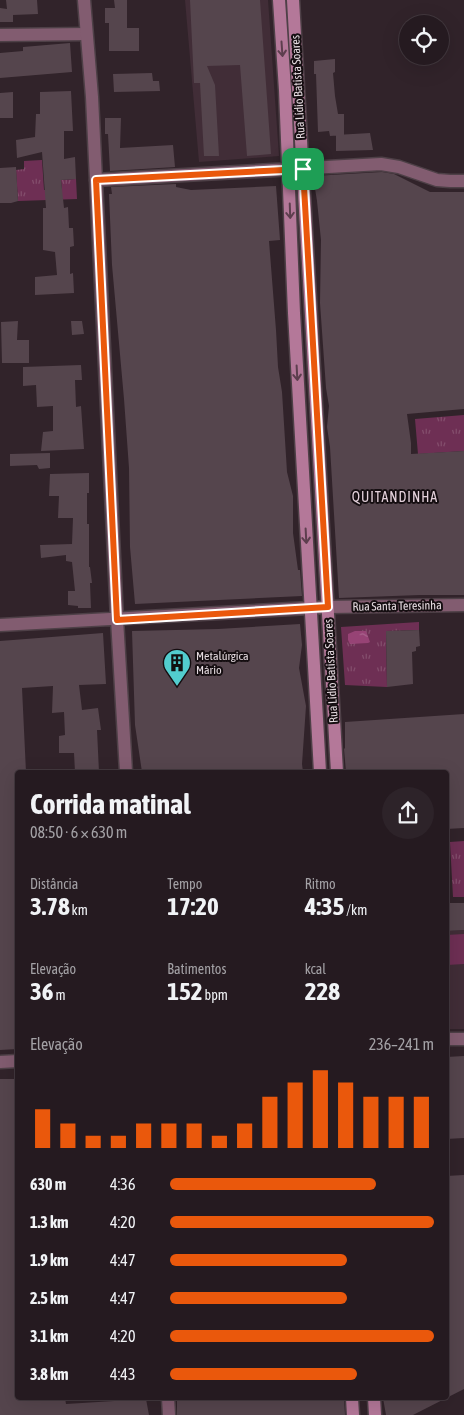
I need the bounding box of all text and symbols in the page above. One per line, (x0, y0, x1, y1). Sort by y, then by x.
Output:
map controls (399, 15, 449, 65)
button: locate (399, 15, 449, 65)
street label: Rua Lídio Batista Soares (288, 35, 308, 139)
one-way arrow (277, 40, 287, 56)
pin (282, 148, 324, 190)
icon: arrive (289, 155, 317, 183)
one-way arrow (285, 203, 294, 219)
one-way arrow (293, 365, 302, 381)
district label: QUITANDINHA (352, 489, 438, 505)
one-way arrow (301, 527, 310, 543)
street label: Rua Santa Teresinha (352, 598, 442, 614)
street label: Rua Lídio Batista Soares (321, 619, 341, 723)
building icon: Metalúrgica Mário (162, 648, 192, 687)
place label: Metalúrgica Mário (196, 649, 249, 677)
button: share (382, 787, 434, 839)
text: Corrida matinal (30, 788, 191, 820)
text: 08:50 · 6 × 630 m (30, 823, 127, 841)
text: Distância (30, 876, 78, 892)
text: Tempo (167, 876, 202, 892)
text: Ritmo (305, 876, 336, 892)
text: 3.78 (30, 892, 70, 920)
text: 17:20 (167, 892, 219, 920)
text: 4:35 (305, 892, 344, 920)
text: km (70, 902, 88, 918)
text: /km (344, 902, 367, 918)
text: Elevação (30, 961, 76, 977)
text: Batimentos (167, 961, 226, 977)
text: kcal (305, 961, 326, 977)
text: 36 (30, 977, 54, 1005)
text: 152 (167, 977, 203, 1005)
text: 228 (305, 977, 340, 1005)
text: m (54, 987, 66, 1003)
text: bpm (203, 987, 228, 1003)
text: Elevação (30, 1035, 83, 1053)
text: 236–241 m (369, 1035, 434, 1053)
text: 630 m (30, 1175, 66, 1193)
text: 4:36 (110, 1175, 135, 1193)
text: 1.3 km (30, 1213, 69, 1231)
text: 4:20 (110, 1213, 135, 1231)
text: 1.9 km (30, 1251, 69, 1269)
text: 4:47 (110, 1251, 135, 1269)
text: 2.5 km (30, 1289, 69, 1307)
text: 4:47 (110, 1289, 135, 1307)
text: 3.1 km (30, 1327, 69, 1345)
text: 4:20 (110, 1327, 135, 1345)
text: 3.8 km (30, 1365, 69, 1383)
text: 4:43 (110, 1365, 135, 1383)

